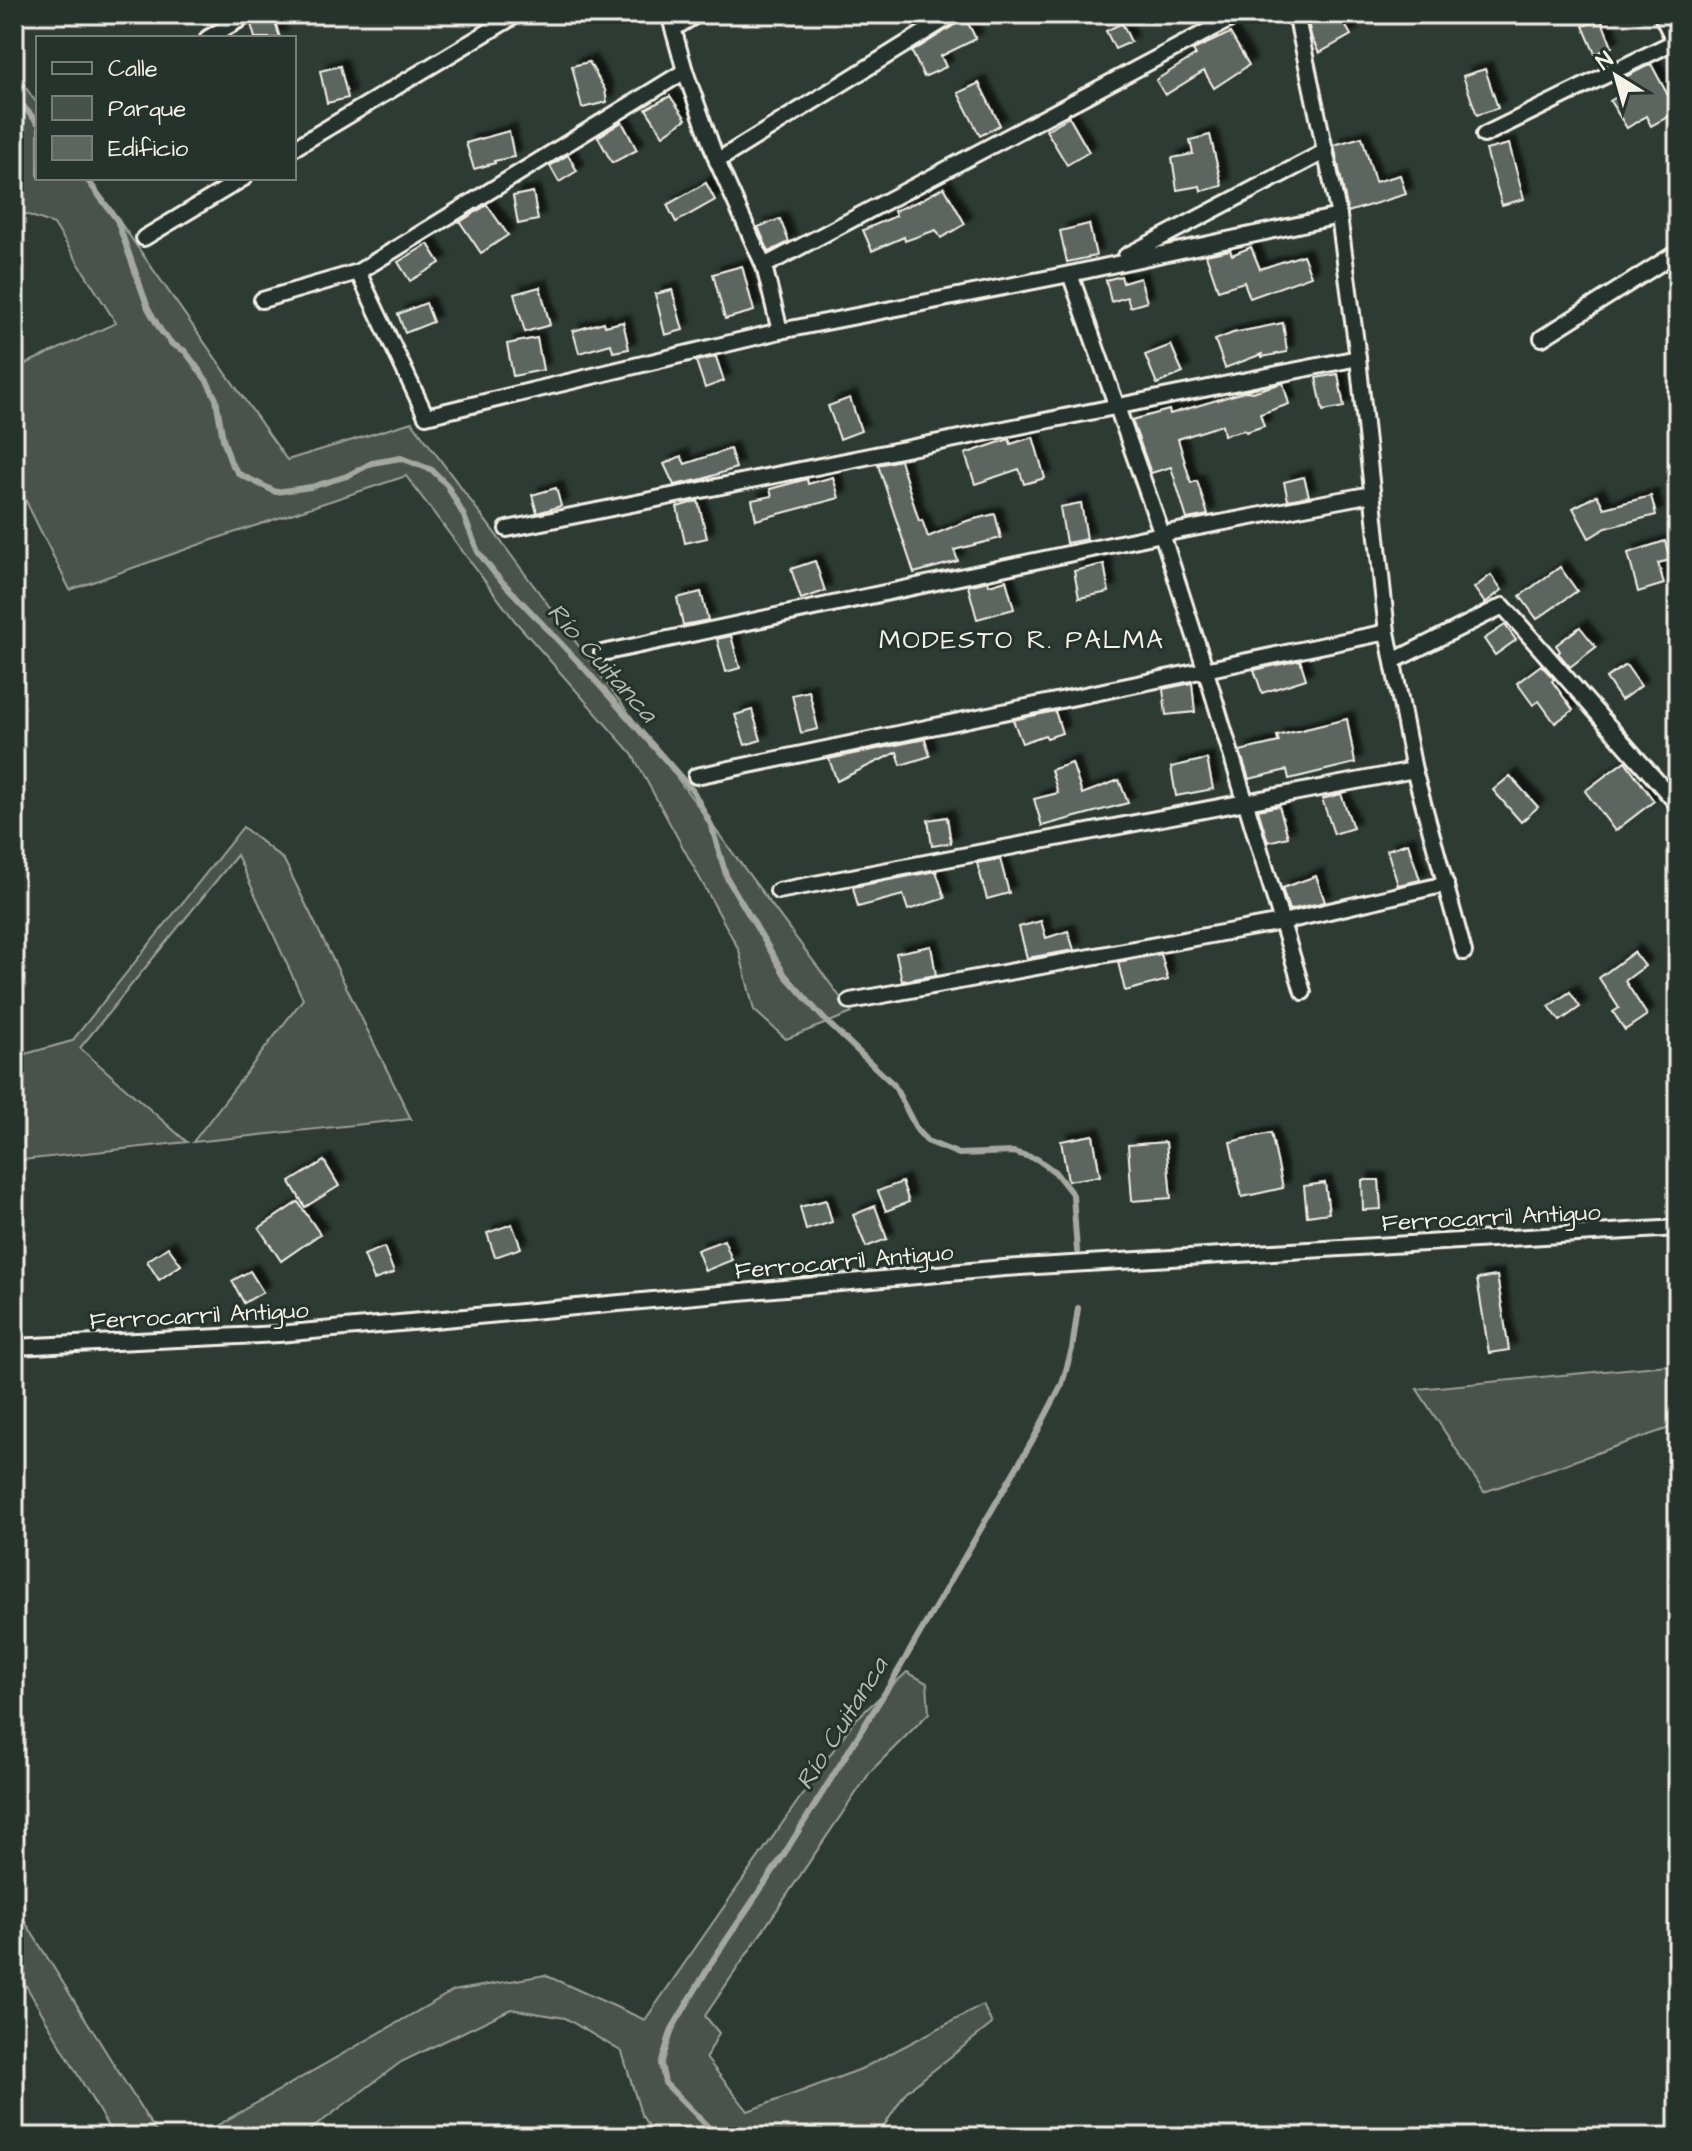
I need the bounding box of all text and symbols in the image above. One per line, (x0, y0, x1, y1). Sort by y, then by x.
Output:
legend (36, 36, 296, 180)
north arrow (1576, 36, 1656, 116)
text: N (1590, 45, 1620, 78)
text: Calle (108, 52, 158, 86)
text: Parque (108, 92, 186, 126)
text: Edificio (108, 132, 189, 166)
water label: Río Cuitanca (539, 595, 667, 732)
district label: MODESTO R. PALMA (879, 622, 1165, 658)
street label: Ferrocarril Antiguo (1381, 1195, 1602, 1242)
street label: Ferrocarril Antiguo (733, 1235, 955, 1289)
street label: Ferrocarril Antiguo (89, 1293, 310, 1340)
water label: Río Cuitanca (787, 1649, 898, 1796)

